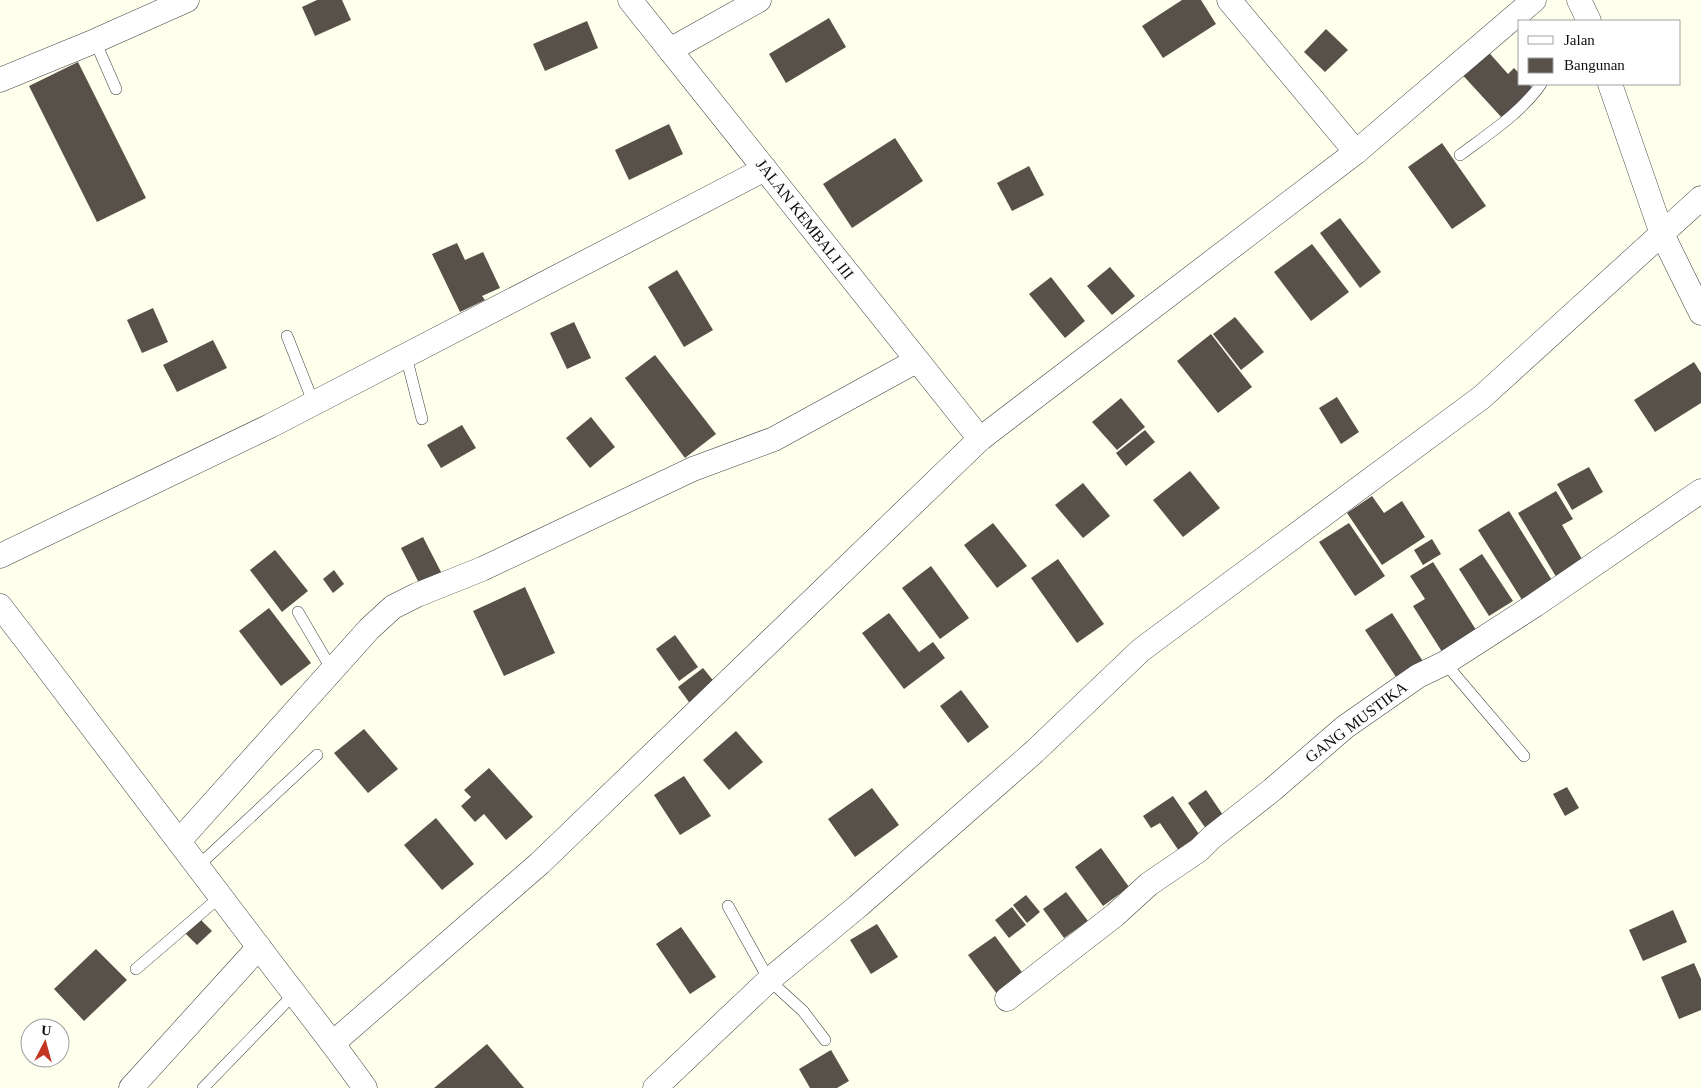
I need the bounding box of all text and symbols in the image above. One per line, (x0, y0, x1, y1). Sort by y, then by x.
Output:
legend (1518, 20, 1681, 85)
text: Jalan (1564, 32, 1595, 48)
text: Bangunan (1564, 57, 1625, 73)
street label: JALAN KEMBALI III (753, 156, 857, 282)
street label: GANG MUSTIKA (1302, 678, 1411, 766)
north arrow (20, 1018, 70, 1068)
text: U (40, 1023, 52, 1039)

